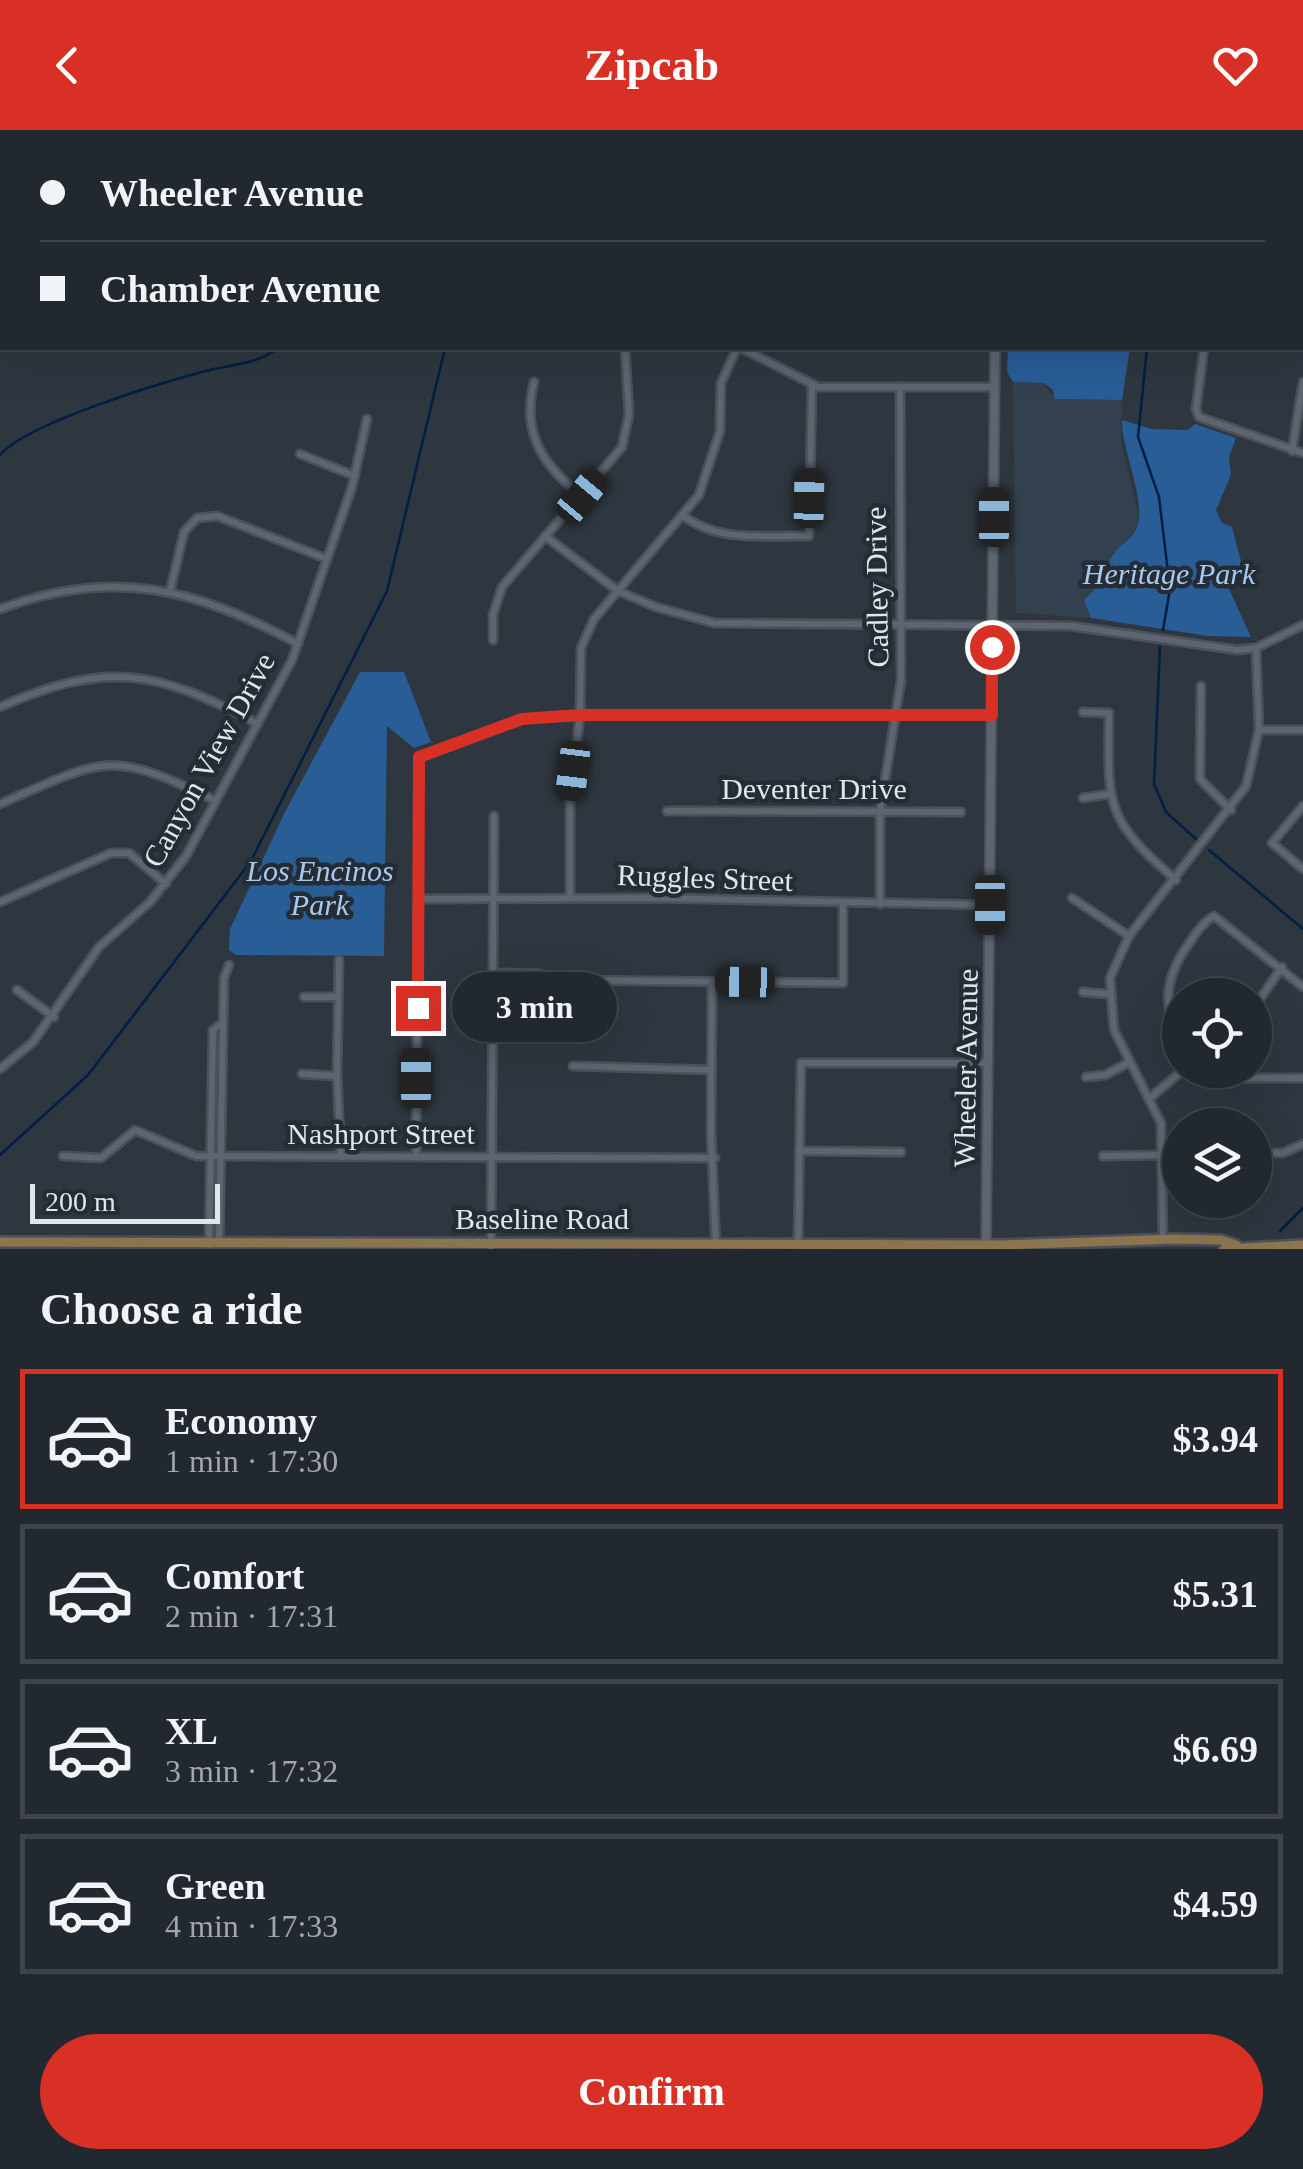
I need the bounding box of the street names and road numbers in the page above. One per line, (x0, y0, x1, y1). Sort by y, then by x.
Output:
street label: Cadley Drive (859, 506, 894, 668)
street label: Canyon View Drive (136, 647, 281, 872)
street label: Deventer Drive (721, 772, 907, 805)
street label: Ruggles Street (617, 858, 794, 897)
street label: Wheeler Avenue (947, 968, 984, 1168)
street label: Nashport Street (287, 1117, 475, 1150)
street label: Baseline Road (455, 1202, 629, 1235)

